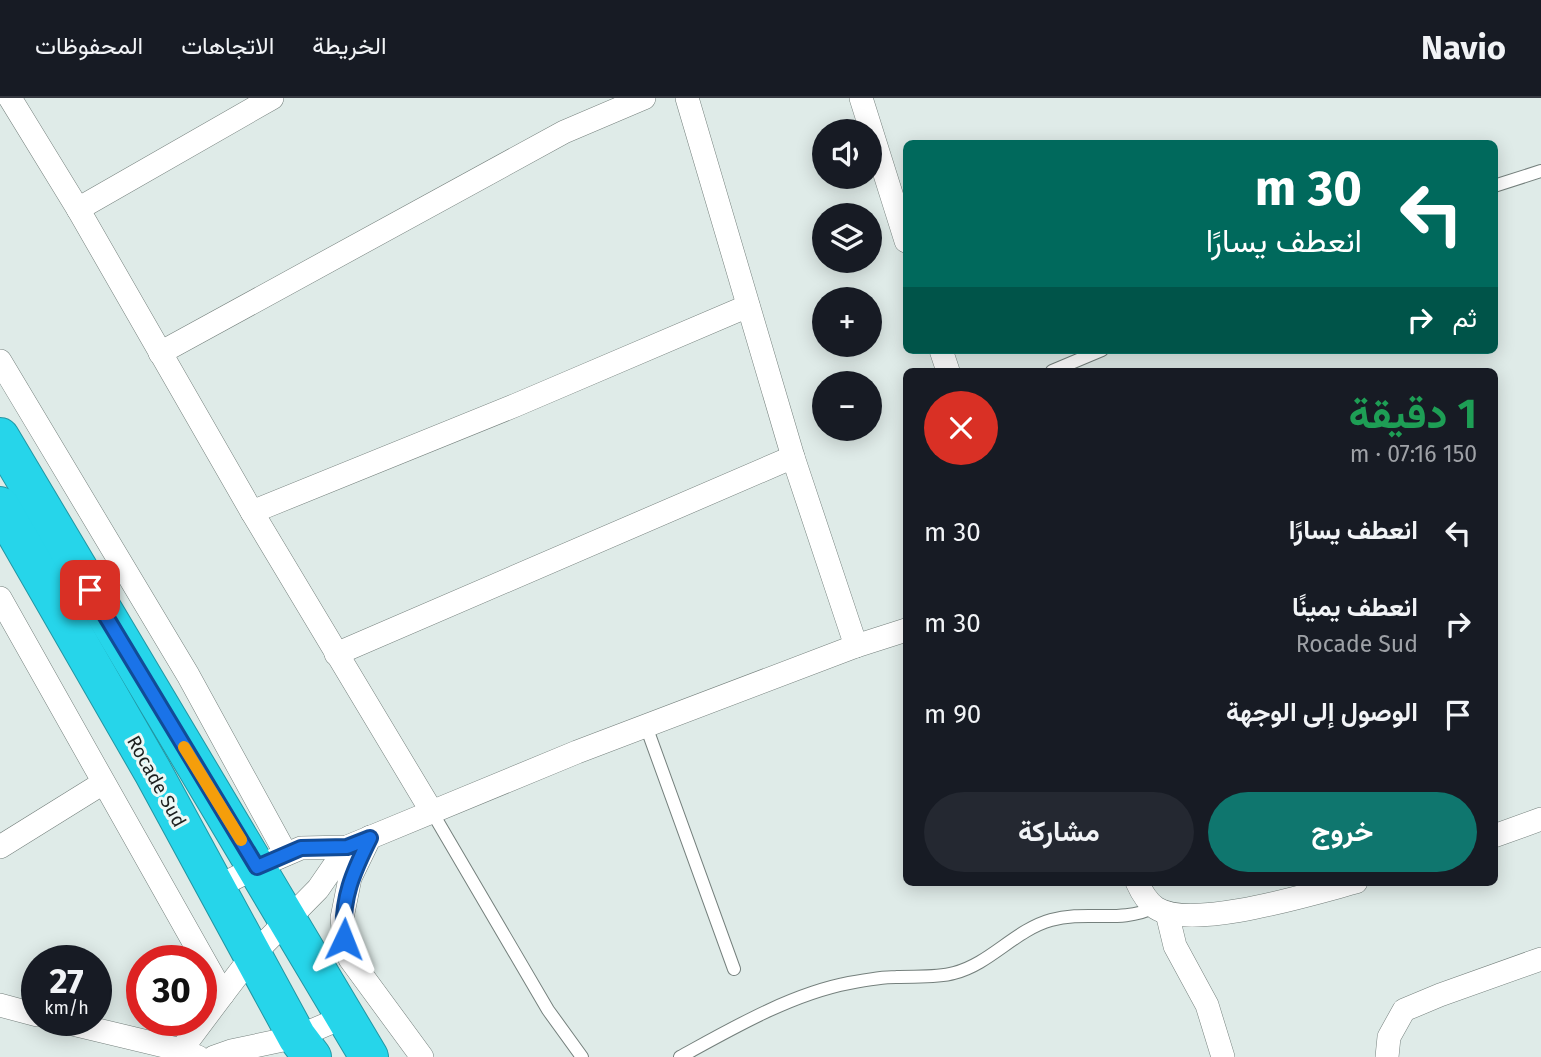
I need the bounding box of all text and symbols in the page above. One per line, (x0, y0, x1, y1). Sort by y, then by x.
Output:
text: Navio (1421, 28, 1506, 68)
text: المحفوظات (35, 32, 143, 60)
text: الاتجاهات (181, 32, 274, 60)
text: الخريطة (312, 32, 387, 60)
map controls (812, 119, 882, 441)
button: sound (812, 119, 882, 189)
text: 30 m (1255, 159, 1362, 218)
icon: left (1386, 168, 1477, 259)
button: layers (812, 203, 882, 273)
text: انعطف يسارًا (1206, 222, 1362, 260)
button: + (812, 287, 882, 357)
icon: right (1401, 301, 1439, 339)
text: ثم (1453, 303, 1477, 334)
button: − (812, 371, 882, 441)
text: 1 دقيقة (1349, 389, 1477, 439)
button: close (924, 391, 998, 465)
text: 150 m · 07:16 (1350, 440, 1477, 468)
icon: left (1439, 514, 1477, 552)
text: انعطف يسارًا (1289, 515, 1418, 546)
text: 30 m (924, 517, 981, 548)
pin (60, 560, 120, 620)
icon: arrive (71, 571, 109, 609)
text: انعطف يمينًا (1292, 592, 1418, 623)
icon: right (1439, 605, 1477, 643)
text: 30 m (924, 608, 981, 639)
text: Rocade Sud (1296, 630, 1418, 658)
icon: arrive (1439, 696, 1477, 734)
text: الوصول إلى الوجهة (1226, 697, 1418, 728)
text: 90 m (924, 699, 981, 730)
street label: Rocade Sud (122, 731, 191, 831)
button: مشاركة (924, 792, 1194, 872)
button: خروج (1208, 792, 1477, 872)
position arrow (307, 902, 381, 976)
speed limit sign: 30 (126, 945, 217, 1036)
text: 27 (49, 960, 84, 1002)
text: km/h (44, 997, 89, 1019)

